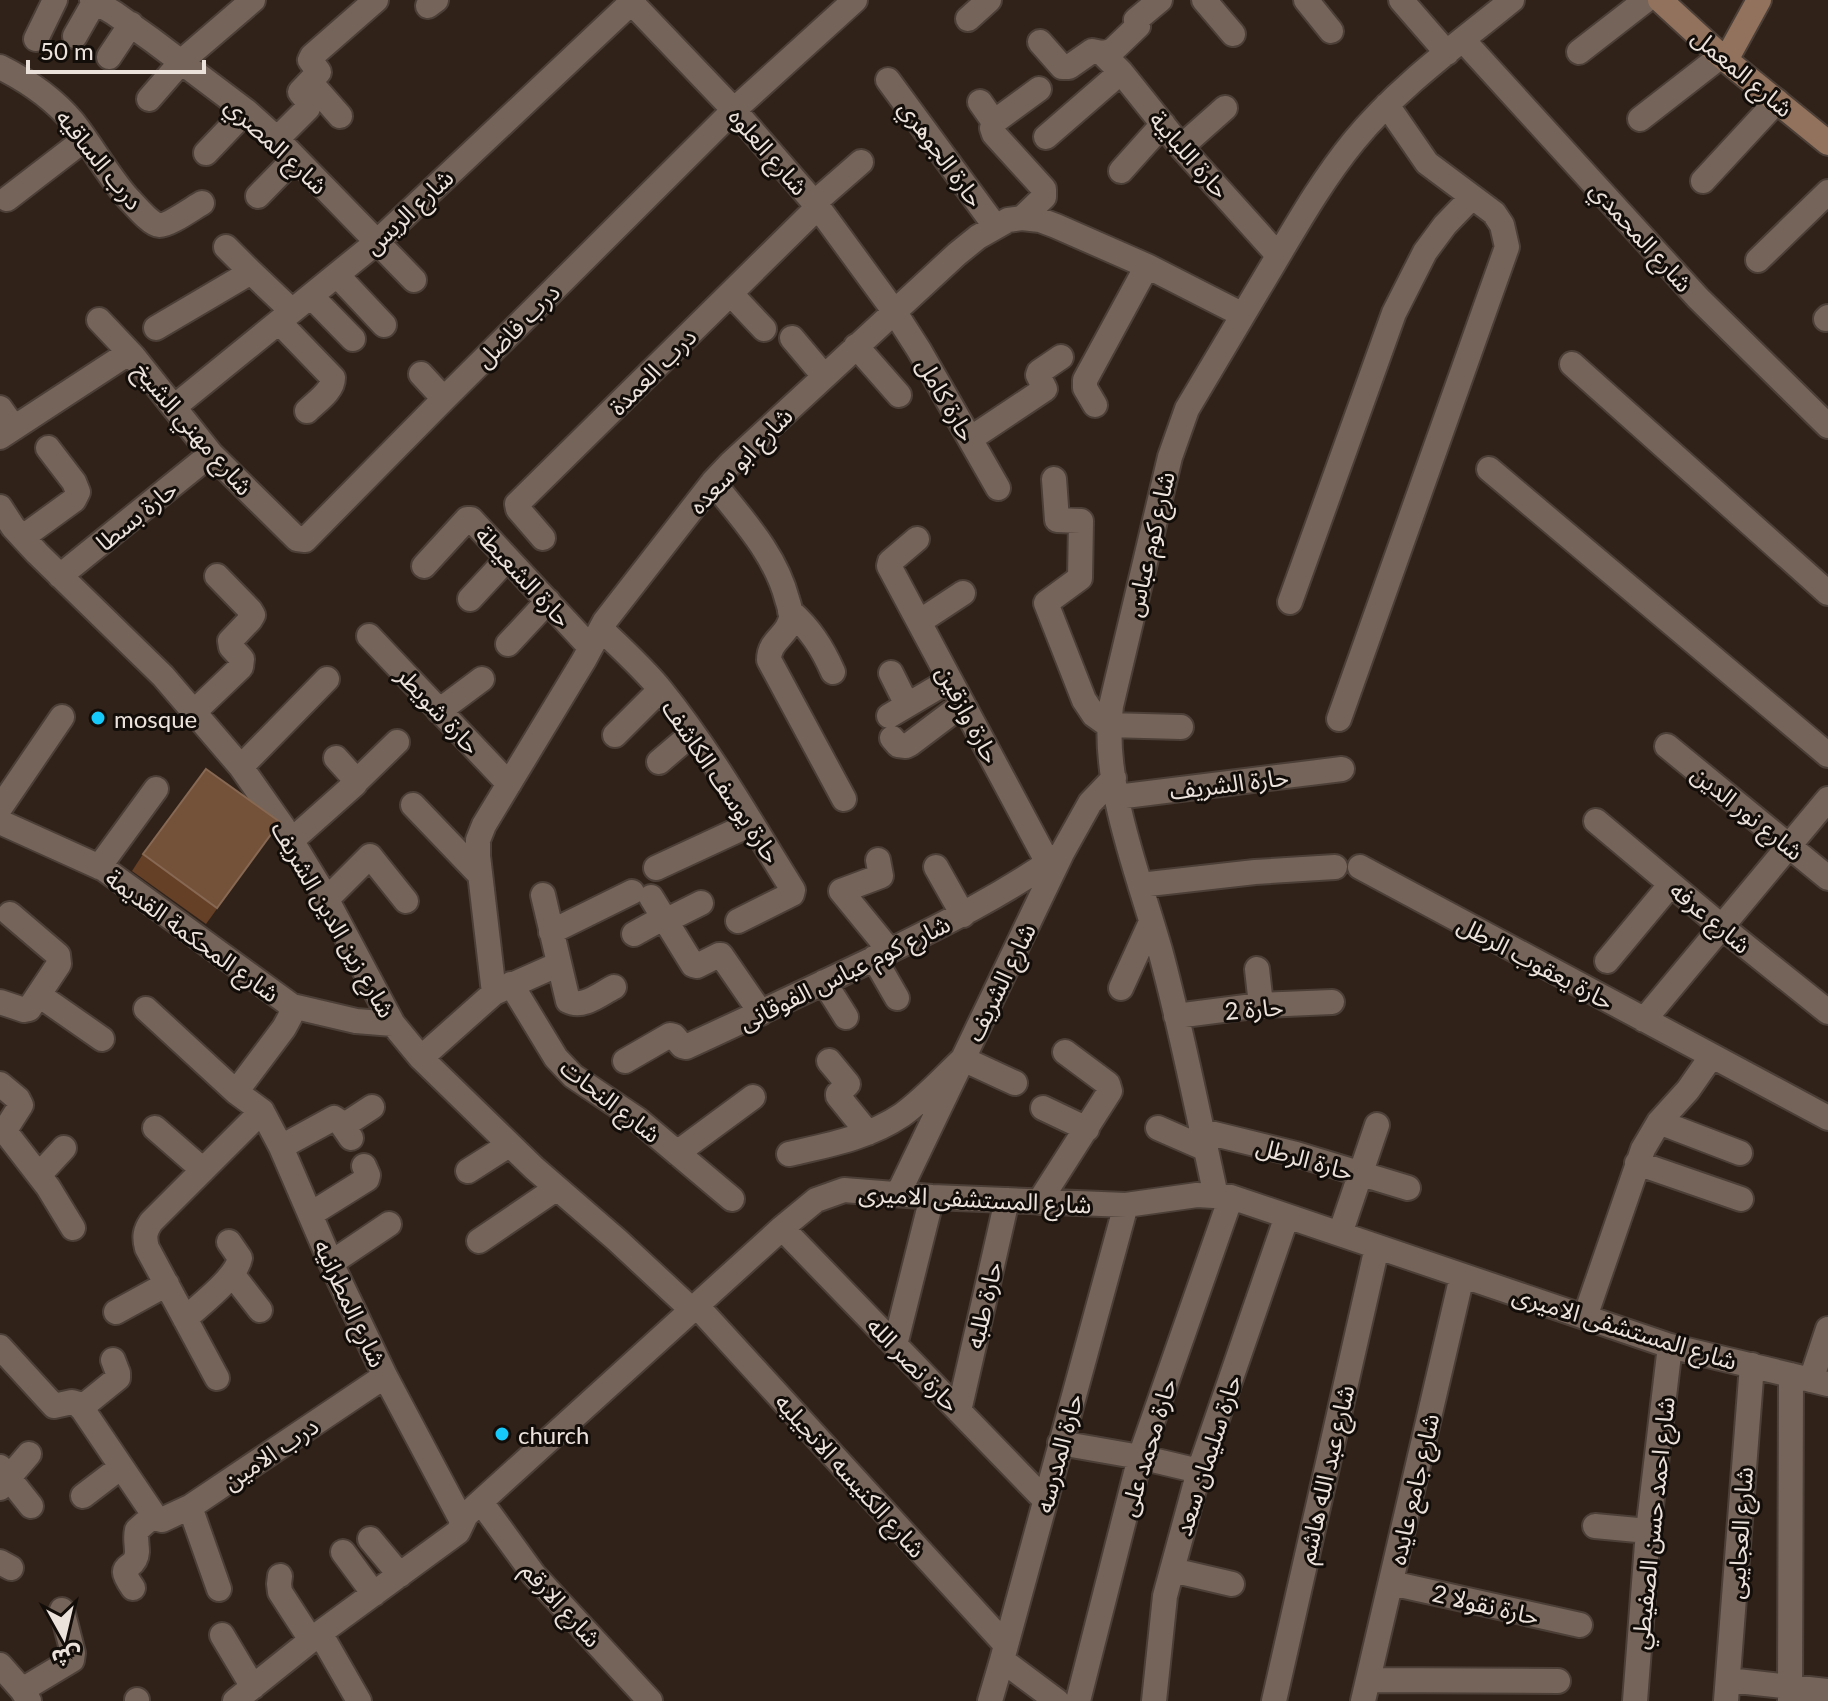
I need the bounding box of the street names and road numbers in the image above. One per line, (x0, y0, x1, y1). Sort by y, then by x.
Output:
street label: شارع المعمل (1684, 21, 1799, 126)
street label: شارع المصري (216, 90, 334, 204)
street label: حارة الجوهري (889, 94, 990, 215)
street label: شارع العلوه (720, 102, 815, 203)
street label: درب الساقيه (50, 103, 149, 216)
street label: حارة اللبايبة (1143, 104, 1236, 204)
street label: شارع الريس (357, 162, 461, 262)
street label: شارع المحمدي (1581, 175, 1699, 301)
street label: درب فاضل (469, 277, 566, 374)
street label: درب العمدة (602, 321, 702, 421)
street label: حارة كامل (911, 352, 983, 447)
street label: شارع مهني الشيخ (124, 356, 260, 504)
street label: شارع ابو سعده (682, 401, 801, 522)
street label: شارع كوم عباس (1118, 469, 1185, 621)
street label: حارة بسطا (90, 474, 183, 557)
street label: حارة الشعيطة (469, 520, 578, 633)
street label: حارة شويطر (390, 660, 487, 760)
street label: حارة وازقين (930, 660, 1007, 768)
street label: حارة يوسف الكاشف (656, 694, 787, 869)
street label: شارع نور الدين (1684, 758, 1810, 869)
street label: حارة الشريف (1168, 761, 1290, 806)
street label: شارع زين الدين الشريف (262, 816, 402, 1024)
street label: شارع المحكمة القديمة (98, 862, 285, 1011)
street label: شارع عرفه (1662, 875, 1757, 962)
street label: شارع كوم عباس الفوقانى (734, 908, 957, 1040)
street label: حارة يعقوب الرطل (1453, 909, 1619, 1016)
street label: شارع الشريف (959, 918, 1045, 1047)
street label: حارة 2 (1223, 991, 1285, 1026)
street label: شارع النحات (553, 1052, 667, 1151)
street label: حارة الرطل (1253, 1130, 1357, 1187)
street label: شارع المستشفى الاميرى (858, 1177, 1092, 1223)
street label: شارع المطرانيه (305, 1235, 393, 1373)
street label: حارة طلبه (959, 1259, 1008, 1351)
street label: شارع المستشفى الاميرى (1508, 1279, 1741, 1379)
street label: حارة نصر الله (861, 1311, 966, 1418)
street label: حارة سليمان سعد (1167, 1371, 1248, 1539)
street label: حارة محمد على (1112, 1375, 1183, 1520)
street label: شارع عبد الله هاشم (1290, 1382, 1364, 1567)
street label: شارع الكنيسه الانجيليه (767, 1387, 932, 1566)
street label: حارة المدرسه (1028, 1390, 1089, 1516)
street label: شارع احمد حسن الصفيطي (1624, 1395, 1685, 1651)
street label: درب الامين (217, 1411, 324, 1496)
street label: شارع جامع عايده (1382, 1411, 1448, 1568)
street label: شارع العجايبى (1720, 1466, 1762, 1600)
street label: شارع الارقم (513, 1555, 608, 1655)
street label: حارة نقولا 2 (1430, 1578, 1542, 1631)

